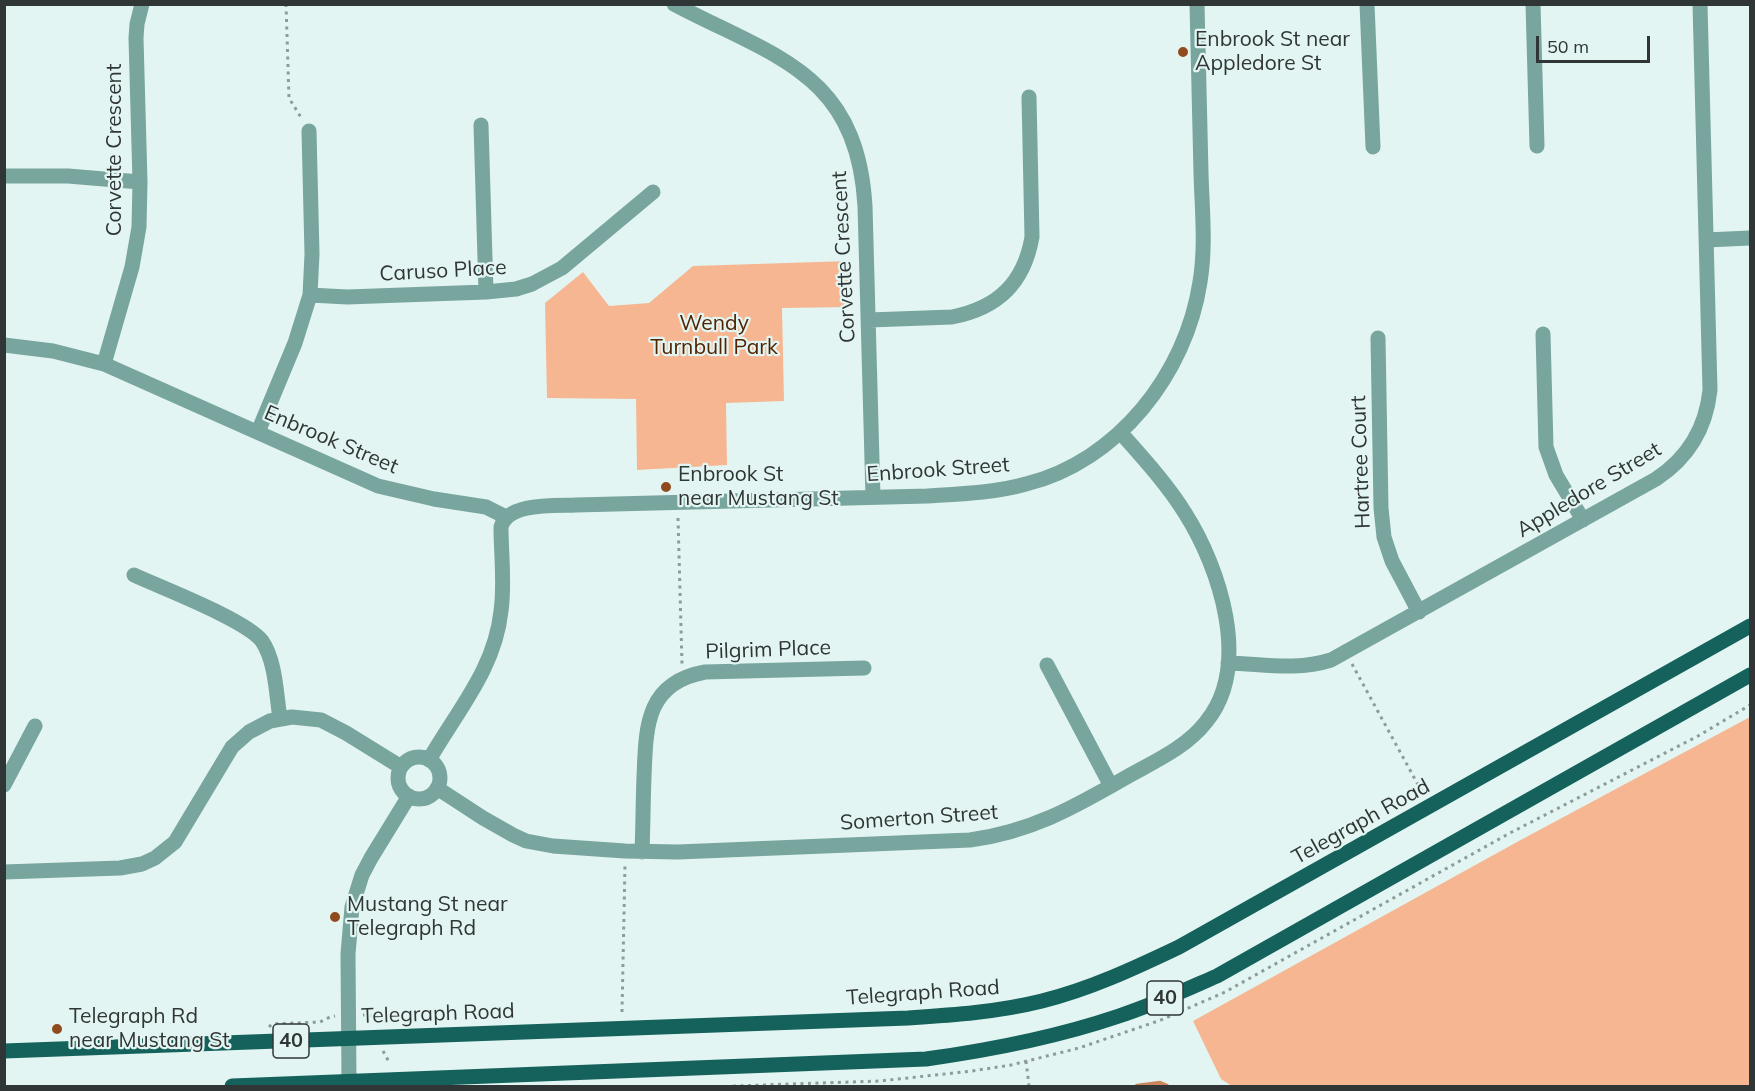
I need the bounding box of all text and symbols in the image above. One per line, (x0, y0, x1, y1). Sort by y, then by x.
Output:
scale bar (1539, 24, 1653, 62)
place label: Enbrook St near Appledore St (1195, 27, 1350, 77)
text: 50 m (1547, 35, 1589, 58)
marker: Enbrook St near Appledore St (1176, 45, 1190, 59)
street label: Corvette Crescent (102, 64, 128, 236)
street label: Corvette Crescent (827, 170, 861, 344)
street label: Caruso Place (379, 255, 507, 287)
park label: Wendy Turnbull Park (650, 311, 778, 361)
street label: Hartree Court (1346, 395, 1376, 529)
street label: Enbrook Street (260, 400, 402, 480)
street label: Appledore Street (1512, 437, 1666, 543)
street label: Enbrook Street (866, 452, 1010, 488)
place label: Enbrook St near Mustang St (678, 462, 839, 512)
marker: Enbrook St near Mustang St (659, 480, 673, 494)
street label: Pilgrim Place (705, 635, 831, 665)
street label: Telegraph Road (1288, 774, 1434, 870)
street label: Somerton Street (839, 800, 999, 836)
place label: Mustang St near Telegraph Rd (347, 892, 508, 942)
marker: Mustang St near Telegraph Rd (328, 910, 342, 924)
street label: Telegraph Road (846, 975, 1000, 1011)
road number: 40 (1147, 981, 1183, 1015)
street label: Telegraph Road (361, 999, 515, 1029)
place label: Telegraph Rd near Mustang St (69, 1004, 230, 1054)
marker: Telegraph Rd near Mustang St (50, 1022, 64, 1036)
road number: 40 (273, 1024, 309, 1058)

